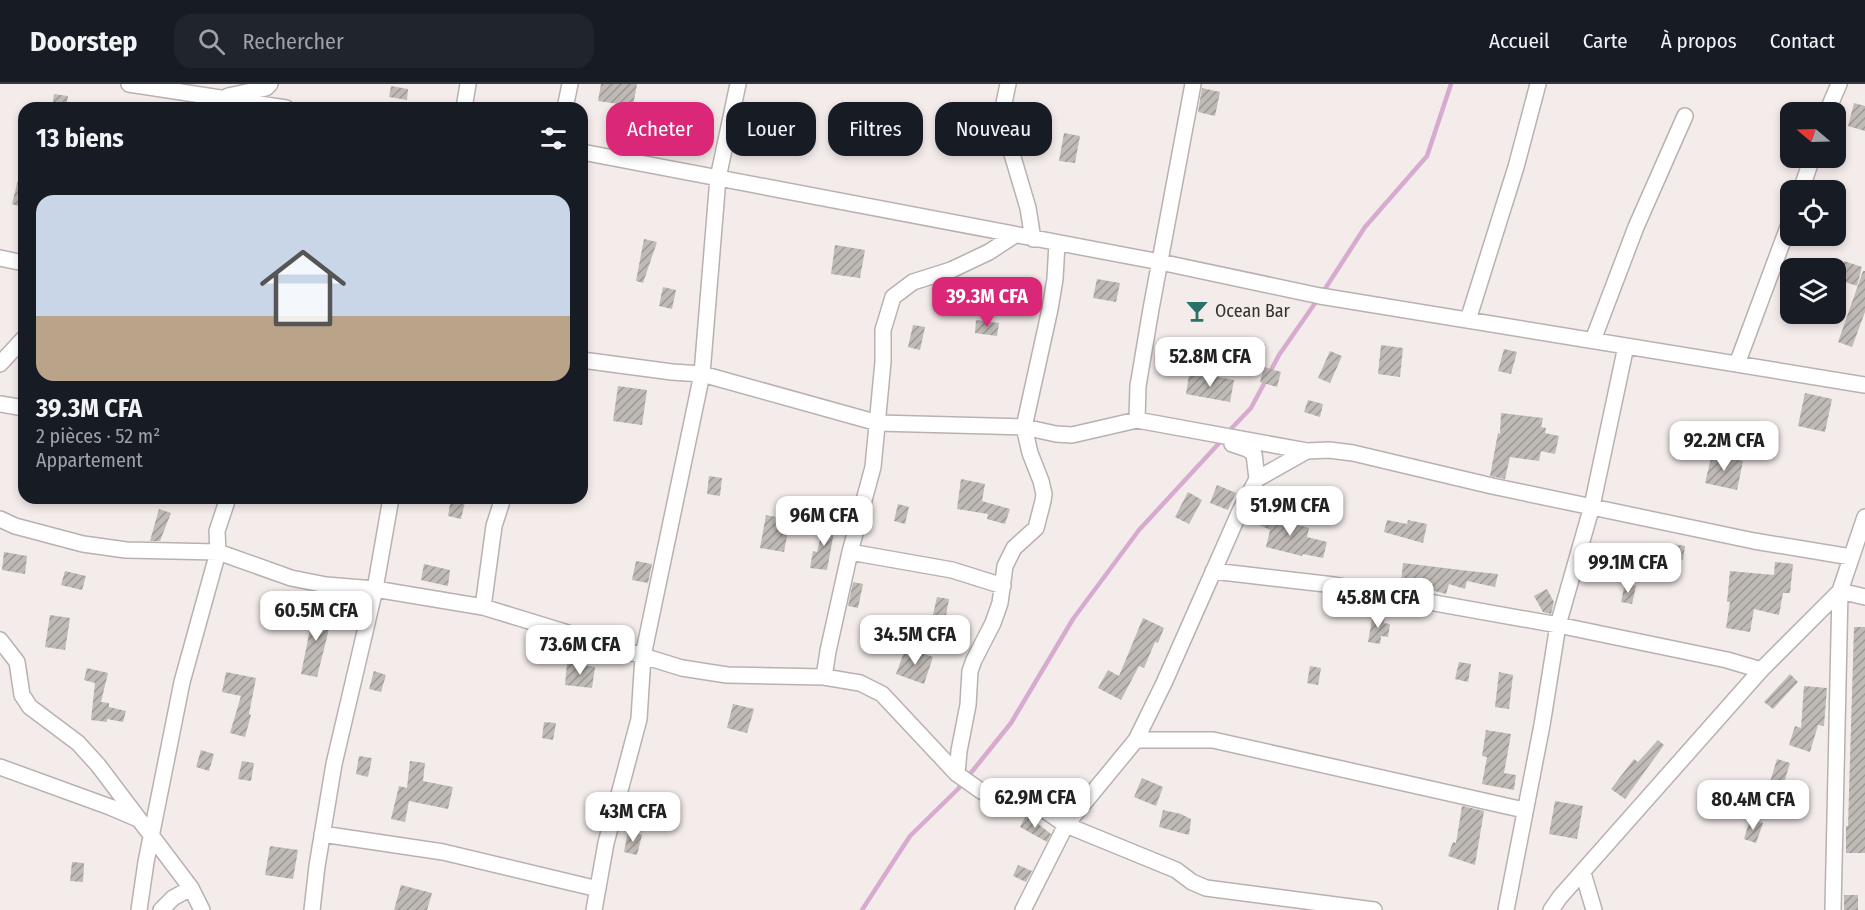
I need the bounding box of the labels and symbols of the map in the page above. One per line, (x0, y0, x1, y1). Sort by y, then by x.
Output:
north arrow (1780, 102, 1846, 168)
pin: 39.3M CFA (918, 277, 1056, 328)
bar icon: Ocean Bar (1184, 298, 1210, 324)
place label: Ocean Bar (1215, 300, 1291, 322)
pin: 52.8M CFA (1141, 337, 1279, 388)
pin: 92.2M CFA (1655, 421, 1793, 472)
pin: 51.9M CFA (1221, 486, 1359, 537)
pin: 96M CFA (769, 496, 879, 547)
pin: 99.1M CFA (1559, 543, 1697, 594)
pin: 45.8M CFA (1309, 578, 1447, 629)
pin: 60.5M CFA (247, 591, 385, 642)
pin: 34.5M CFA (846, 615, 984, 666)
pin: 73.6M CFA (511, 625, 649, 676)
pin: 62.9M CFA (966, 778, 1104, 829)
pin: 80.4M CFA (1684, 780, 1822, 831)
pin: 43M CFA (578, 792, 688, 843)

